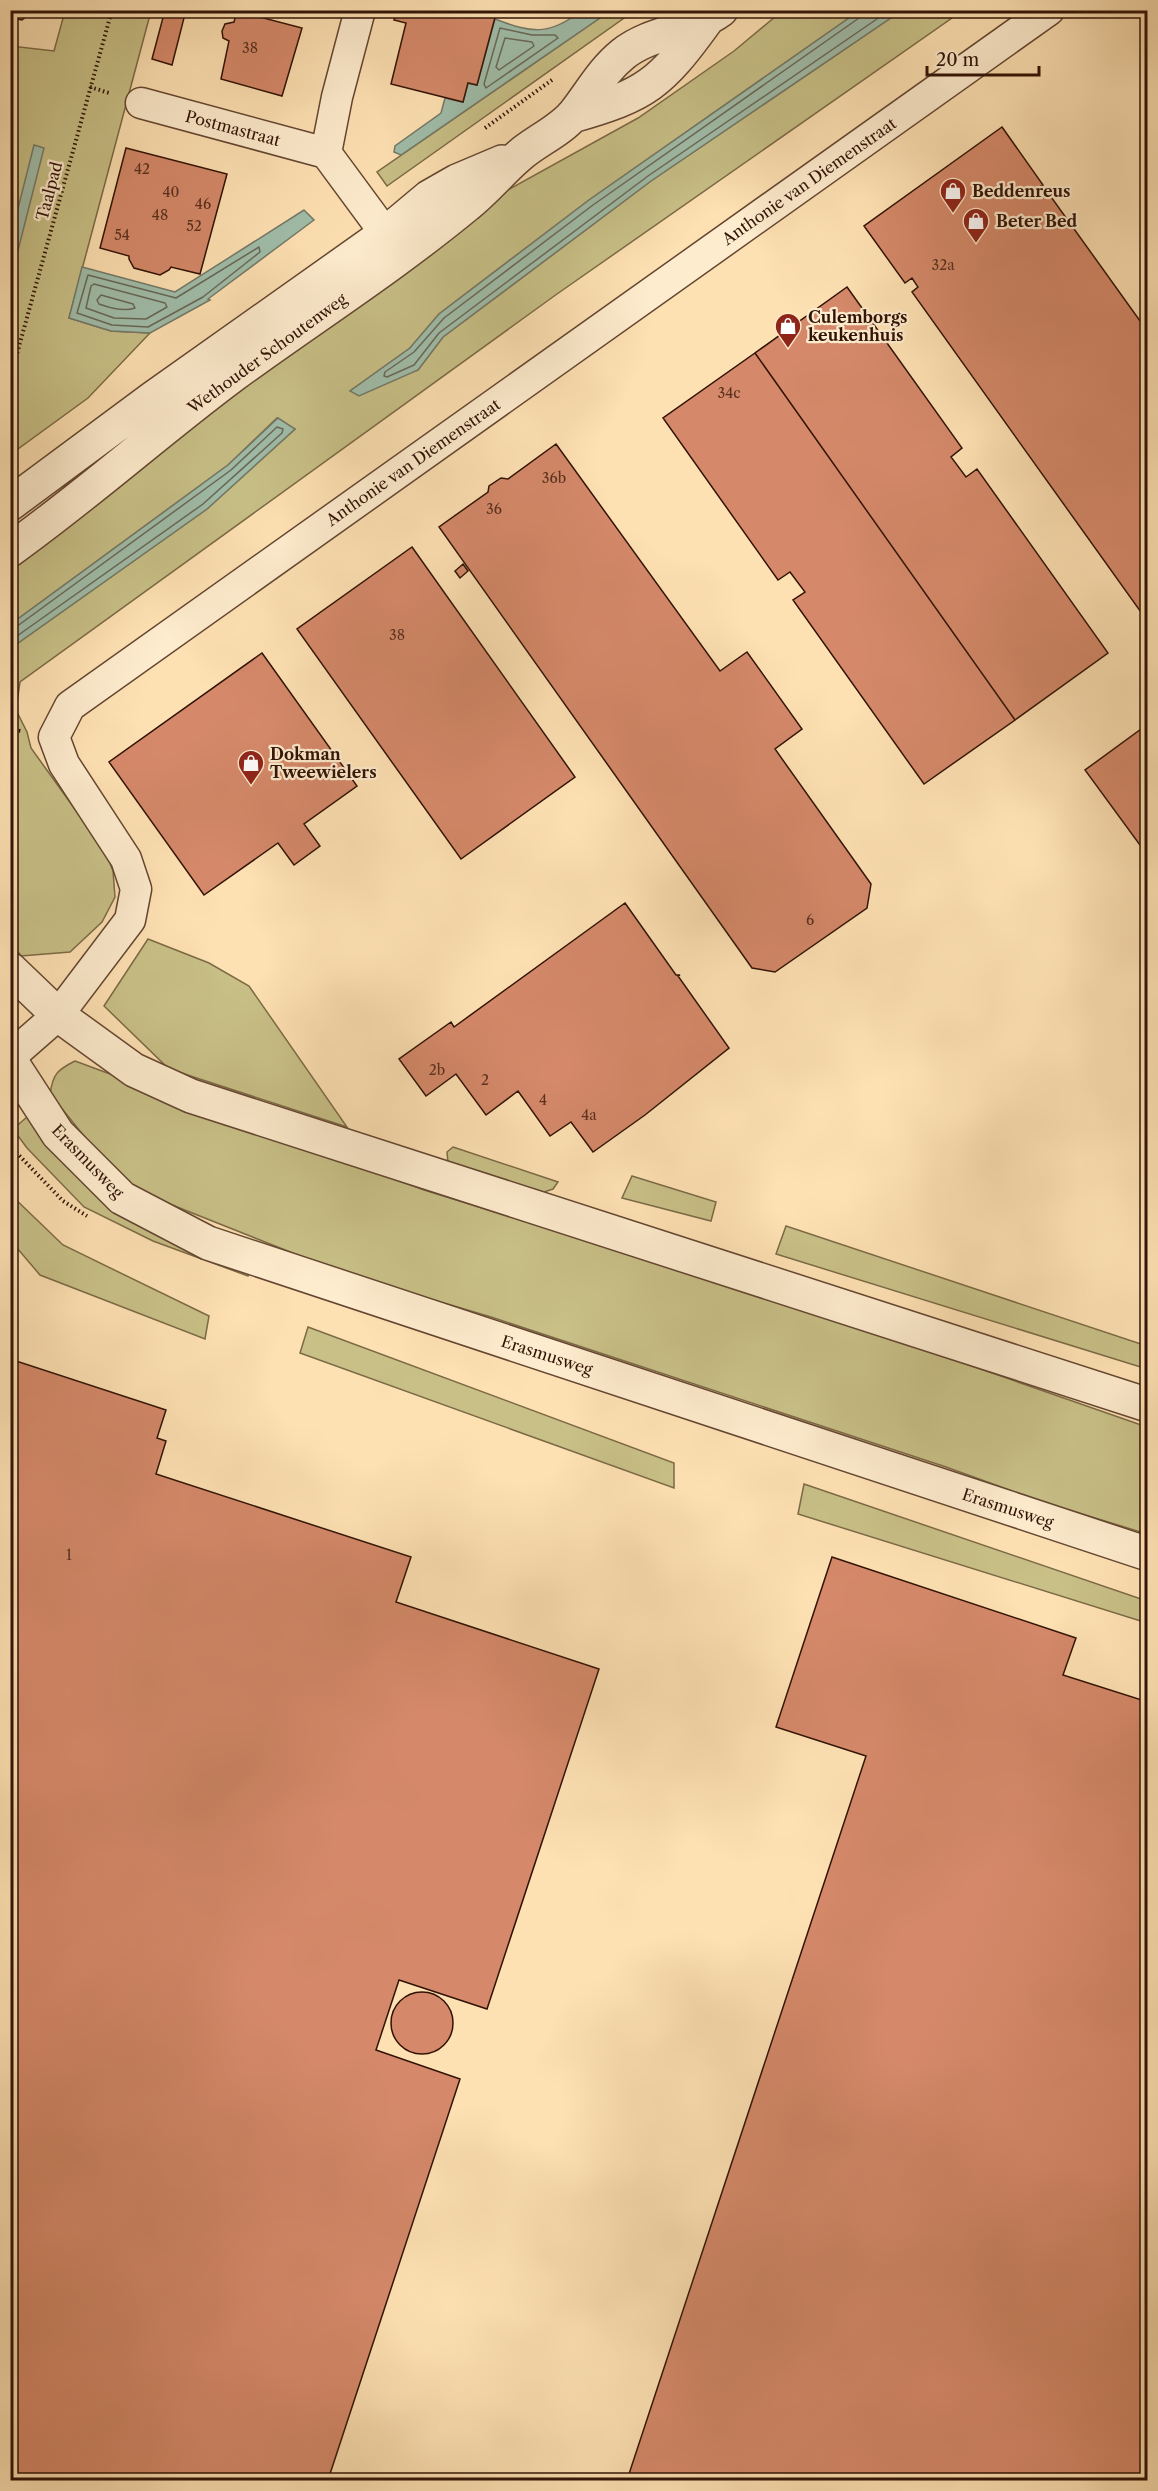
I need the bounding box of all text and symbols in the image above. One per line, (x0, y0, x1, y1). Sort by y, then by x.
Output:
house number: 38 (242, 39, 258, 57)
scale bar (927, 39, 1040, 77)
text: 20 m (936, 49, 980, 71)
street label: Postmastraat (183, 106, 283, 150)
street label: Anthonie van Diemenstraat (717, 113, 900, 250)
street label: Taalpad (32, 159, 67, 223)
house number: 42 (134, 160, 150, 178)
shop icon: Beddenreus (938, 176, 968, 214)
place label: Beddenreus (972, 181, 1071, 201)
house number: 40 (163, 183, 180, 201)
house number: 46 (195, 195, 211, 213)
house number: 48 (152, 206, 168, 224)
shop icon: Beter Bed (961, 206, 991, 244)
place label: Beter Bed (996, 211, 1078, 231)
house number: 52 (186, 217, 202, 235)
house number: 54 (114, 226, 130, 244)
house number: 32a (931, 256, 955, 274)
street label: Wethouder Schoutenweg (183, 288, 351, 418)
place label: Culemborgs keukenhuis (808, 307, 908, 345)
shop icon: Culemborgs keukenhuis (773, 311, 803, 349)
house number: 34c (717, 384, 741, 402)
street label: Anthonie van Diemenstraat (321, 394, 504, 531)
house number: 36b (542, 469, 566, 487)
house number: 36 (486, 500, 502, 518)
house number: 38 (389, 626, 405, 644)
place label: Dokman Tweewielers (270, 744, 377, 782)
shop icon: Dokman Tweewielers (236, 748, 266, 786)
house number: 6 (806, 911, 814, 929)
house number: 2b (429, 1061, 445, 1079)
house number: 2 (481, 1071, 489, 1089)
house number: 4 (539, 1091, 547, 1109)
house number: 4a (581, 1106, 597, 1124)
street label: Erasmusweg (48, 1120, 129, 1202)
street label: Erasmusweg (499, 1331, 596, 1379)
street label: Erasmusweg (960, 1484, 1057, 1532)
house number: 1 (66, 1546, 72, 1564)

